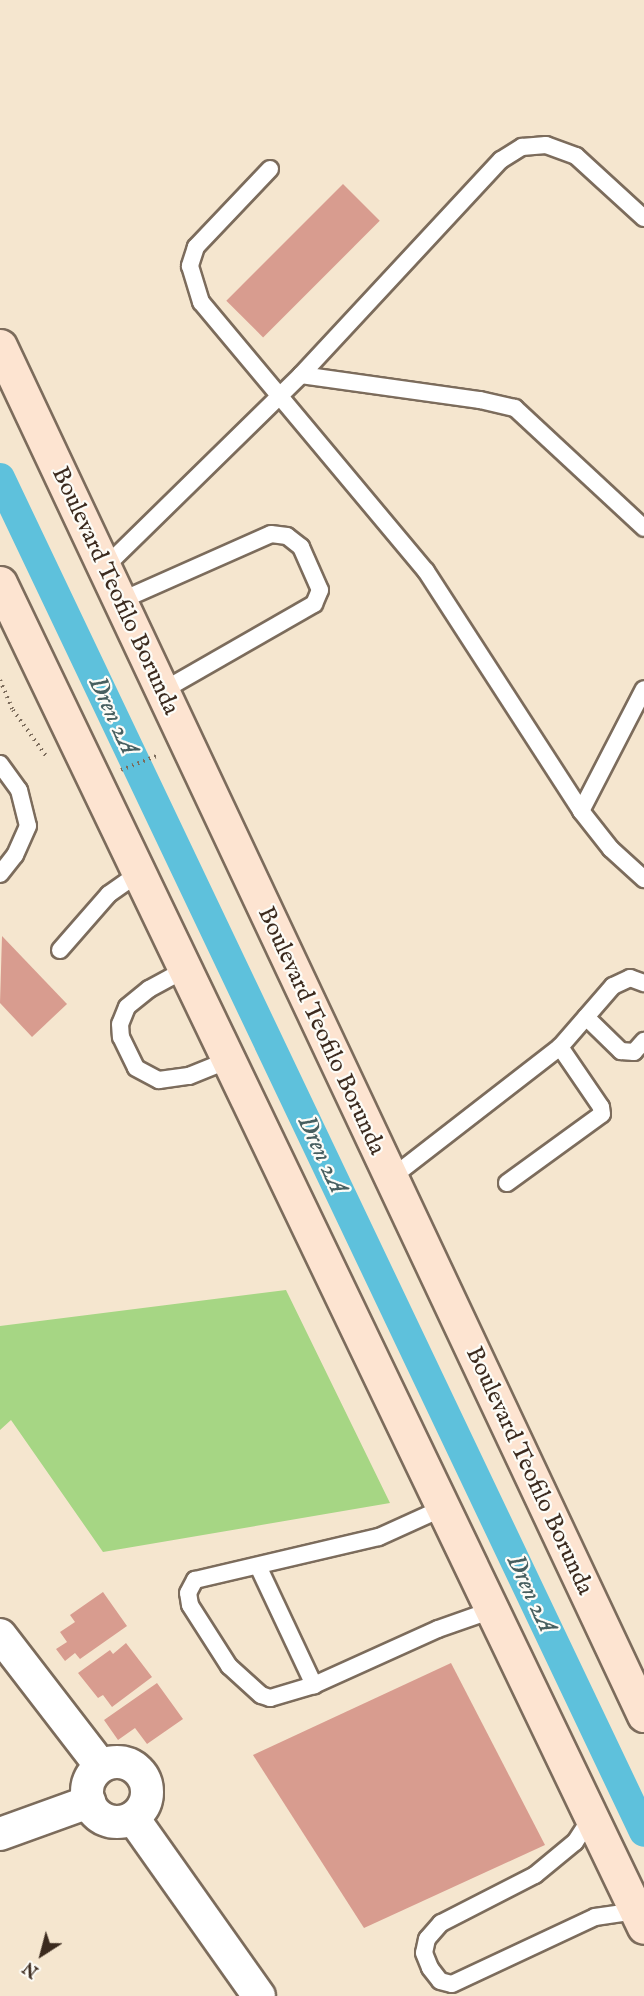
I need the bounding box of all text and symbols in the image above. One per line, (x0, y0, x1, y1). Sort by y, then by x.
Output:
street label: Boulevard Teofilo Borunda (45, 462, 185, 720)
water label: Dren 2A (81, 671, 145, 761)
street label: Boulevard Teofilo Borunda (251, 902, 391, 1160)
water label: Dren 2A (290, 1110, 354, 1200)
street label: Boulevard Teofilo Borunda (459, 1342, 599, 1600)
water label: Dren 2A (499, 1549, 563, 1639)
north arrow (12, 1924, 72, 1984)
text: N (20, 1956, 43, 1981)

